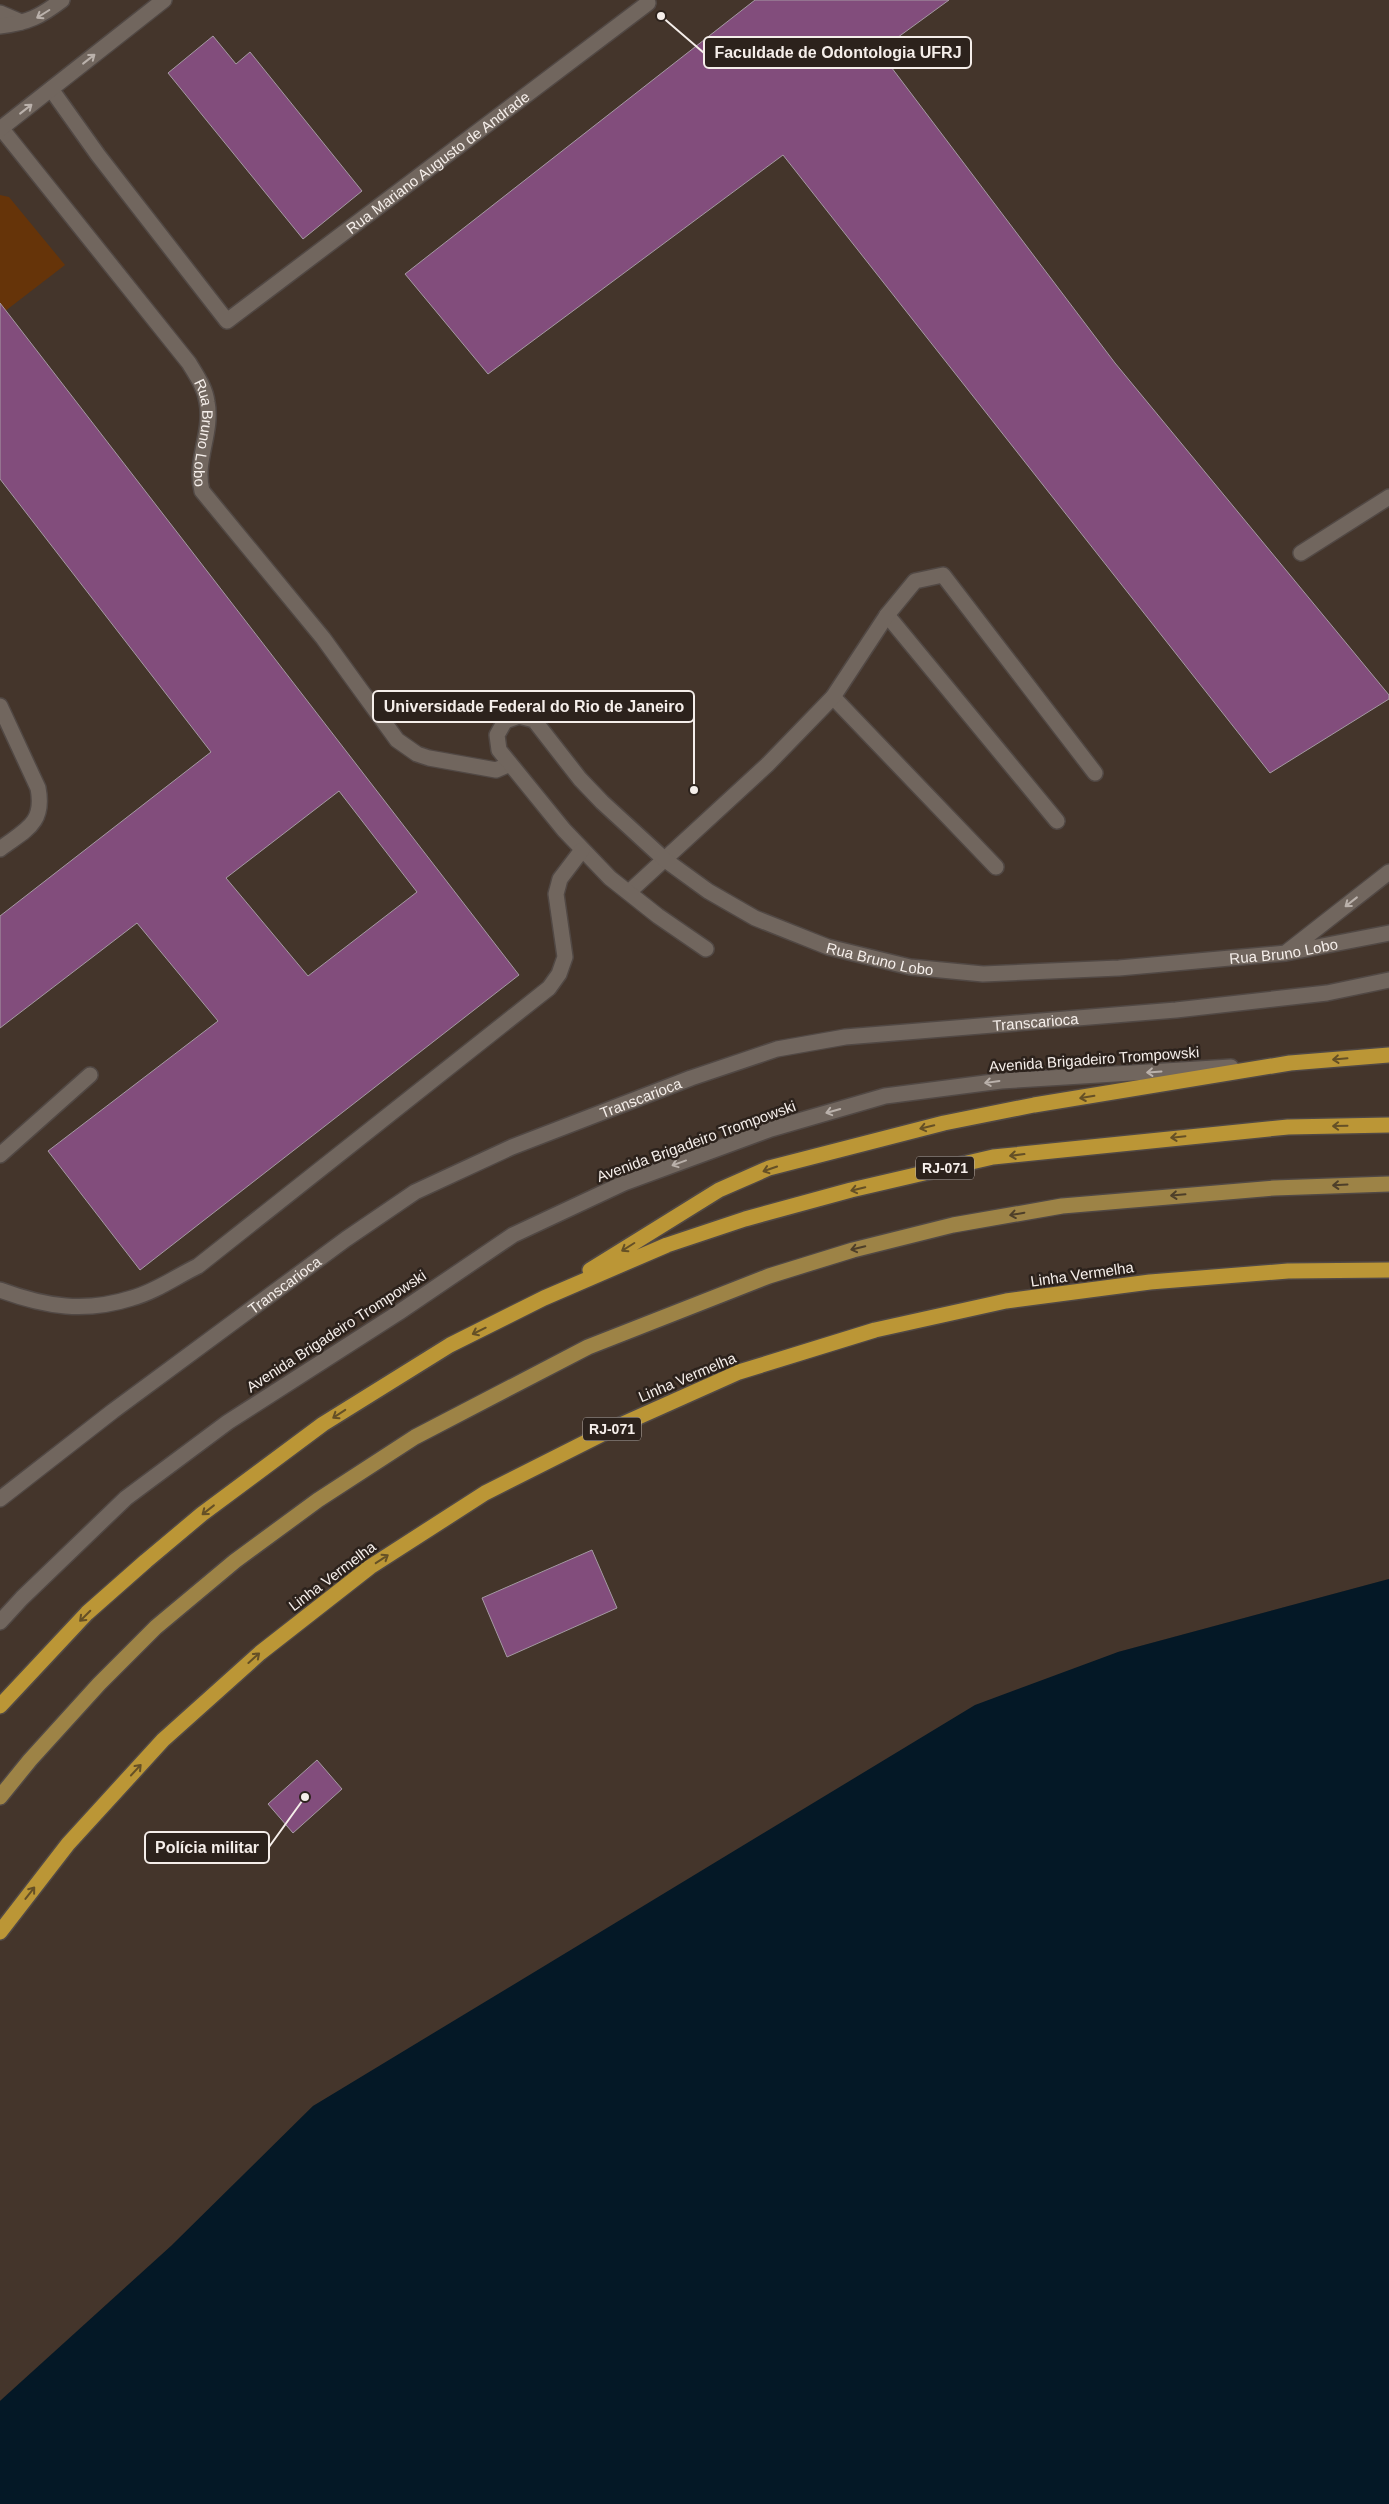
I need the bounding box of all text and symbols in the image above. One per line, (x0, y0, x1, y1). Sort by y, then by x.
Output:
one-way arrow (36, 8, 50, 19)
callout: Faculdade de Odontologia UFRJ (704, 37, 971, 68)
text: Faculdade de Odontologia UFRJ (714, 44, 962, 61)
one-way arrow (83, 54, 96, 65)
street label: Rua Mariano Augusto de Andrade (342, 87, 532, 237)
one-way arrow (19, 104, 32, 115)
street label: Rua Bruno Lobo (191, 376, 217, 488)
callout: Universidade Federal do Rio de Janeiro (373, 691, 694, 722)
text: Universidade Federal do Rio de Janeiro (384, 698, 684, 715)
one-way arrow (1344, 897, 1357, 908)
street label: Rua Bruno Lobo (1229, 935, 1339, 967)
street label: Rua Bruno Lobo (825, 938, 934, 978)
street label: Transcarioca (992, 1009, 1080, 1033)
street label: Avenida Brigadeiro Trompowski (988, 1043, 1200, 1075)
one-way arrow (1333, 1055, 1349, 1064)
one-way arrow (1146, 1067, 1162, 1076)
street label: Transcarioca (597, 1074, 684, 1121)
one-way arrow (984, 1077, 1000, 1087)
one-way arrow (1079, 1092, 1095, 1102)
street label: Avenida Brigadeiro Trompowski (594, 1097, 798, 1185)
one-way arrow (825, 1107, 841, 1117)
one-way arrow (1333, 1122, 1349, 1131)
one-way arrow (920, 1123, 936, 1132)
one-way arrow (1171, 1133, 1187, 1142)
one-way arrow (1009, 1150, 1025, 1160)
road number: RJ-071 (916, 1156, 974, 1180)
one-way arrow (671, 1159, 687, 1168)
one-way arrow (763, 1165, 778, 1174)
one-way arrow (1333, 1181, 1349, 1190)
one-way arrow (850, 1185, 866, 1194)
one-way arrow (1170, 1190, 1186, 1200)
one-way arrow (1009, 1209, 1025, 1219)
one-way arrow (621, 1241, 635, 1252)
one-way arrow (851, 1244, 867, 1254)
street label: Transcarioca (244, 1252, 324, 1317)
street label: Linha Vermelha (1029, 1258, 1135, 1290)
street label: Avenida Brigadeiro Trompowski (243, 1267, 429, 1395)
one-way arrow (471, 1326, 486, 1336)
street label: Linha Vermelha (636, 1349, 739, 1405)
one-way arrow (332, 1409, 346, 1419)
road number: RJ-071 (583, 1418, 641, 1440)
one-way arrow (202, 1504, 215, 1515)
street label: Linha Vermelha (285, 1537, 379, 1614)
one-way arrow (375, 1554, 389, 1564)
one-way arrow (79, 1610, 91, 1622)
one-way arrow (247, 1653, 260, 1664)
one-way arrow (130, 1764, 142, 1777)
callout: Polícia militar (145, 1832, 269, 1863)
text: Polícia militar (155, 1839, 259, 1856)
one-way arrow (25, 1886, 35, 1900)

